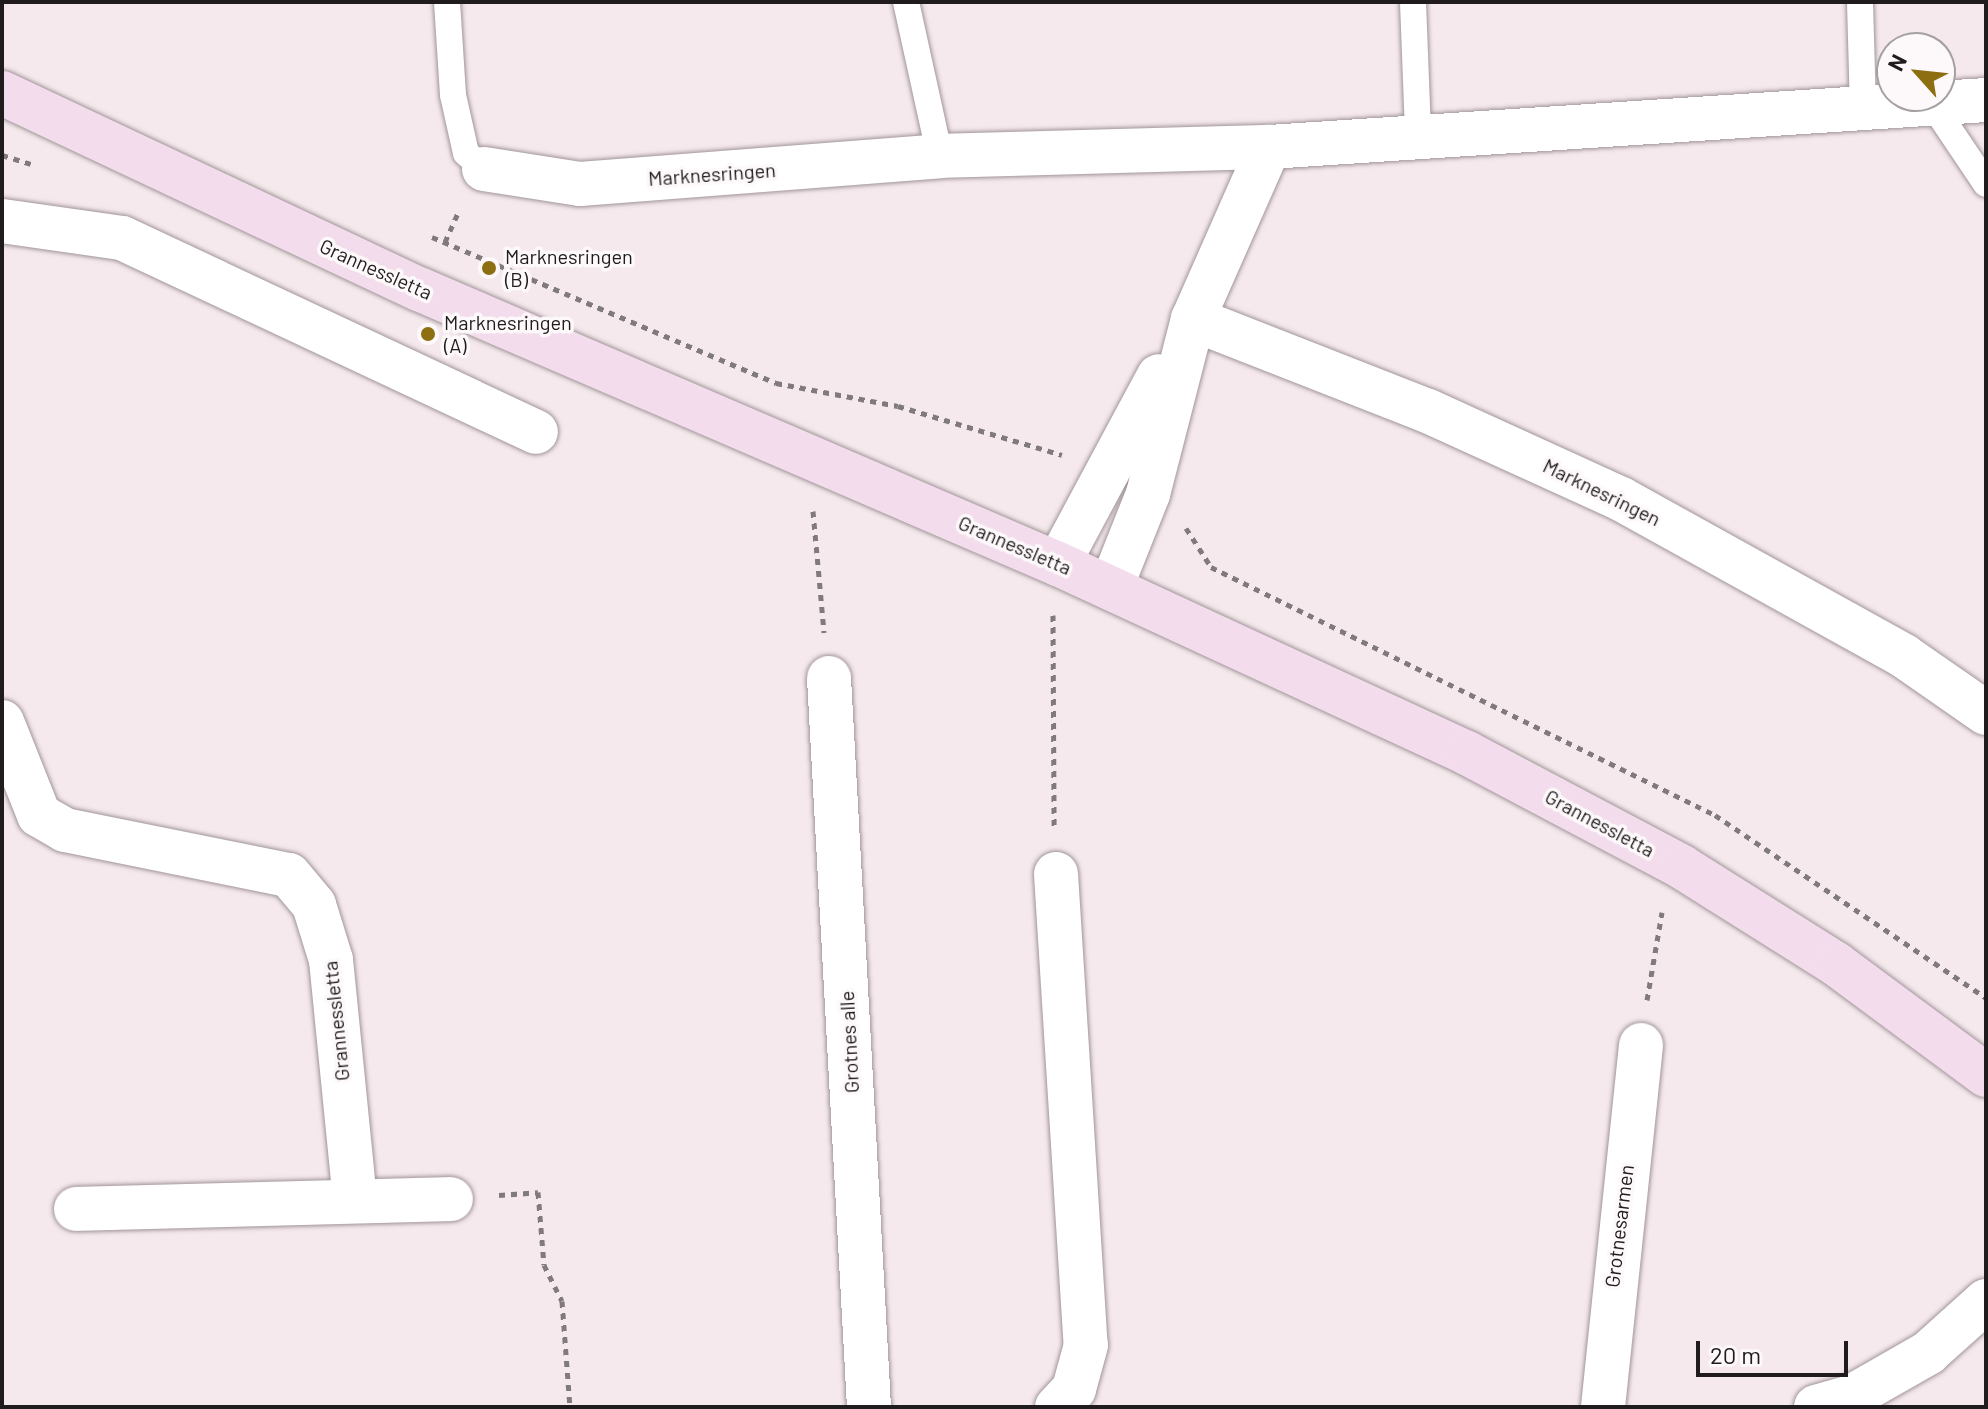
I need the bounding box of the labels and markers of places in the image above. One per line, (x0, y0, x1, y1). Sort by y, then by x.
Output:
place label: Marknesringen (B) (505, 244, 633, 291)
marker: Marknesringen (B) (480, 259, 498, 277)
place label: Marknesringen (A) (444, 310, 572, 357)
marker: Marknesringen (A) (419, 325, 437, 343)

